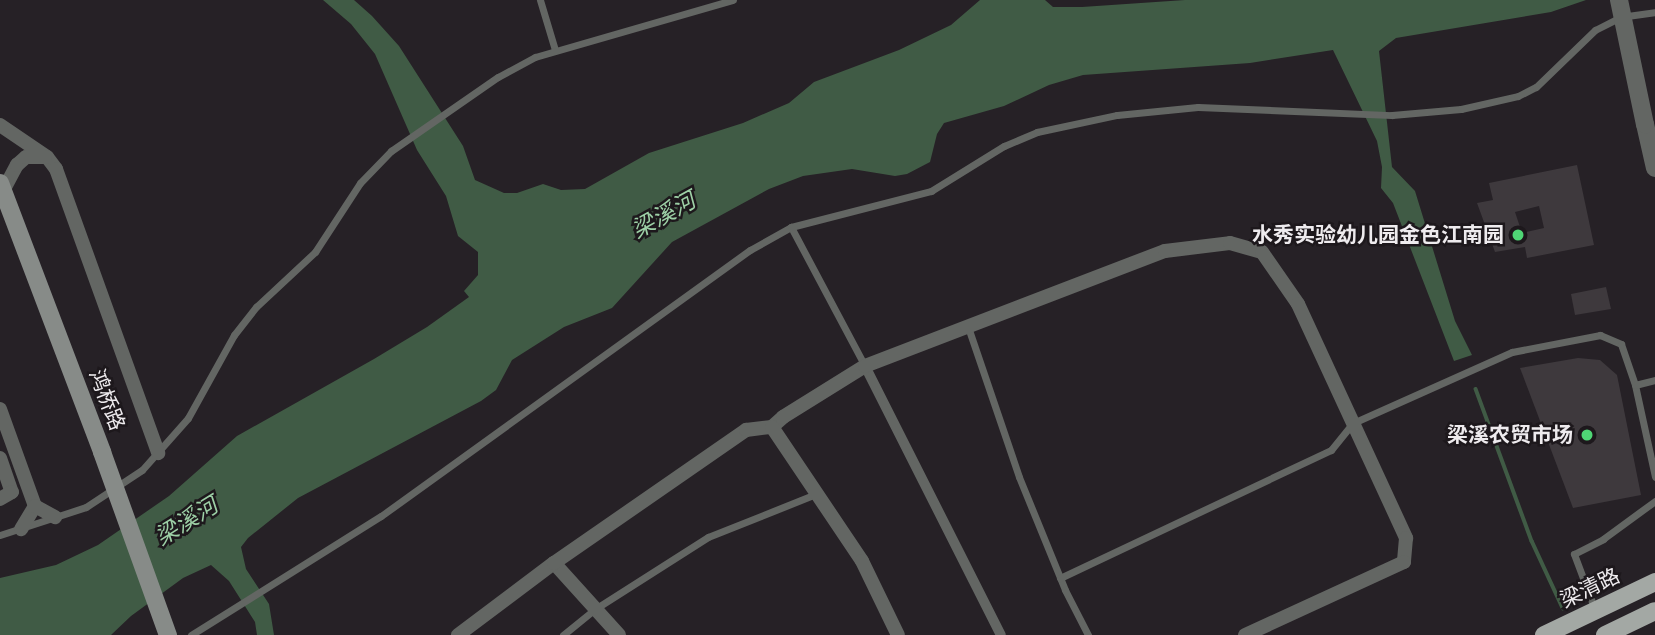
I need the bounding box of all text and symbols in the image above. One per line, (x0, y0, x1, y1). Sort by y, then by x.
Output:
water label: 梁溪河 (627, 187, 701, 245)
place label: 水秀实验幼儿园金色江南园 (1252, 222, 1504, 248)
marker: 水秀实验幼儿园金色江南园 (1510, 227, 1526, 243)
street label: 鸿桥路 (84, 366, 130, 434)
place label: 梁溪农贸市场 (1447, 422, 1573, 448)
marker: 梁溪农贸市场 (1579, 427, 1595, 443)
water label: 梁溪河 (150, 492, 224, 552)
street label: 梁清路 (1556, 563, 1624, 613)

